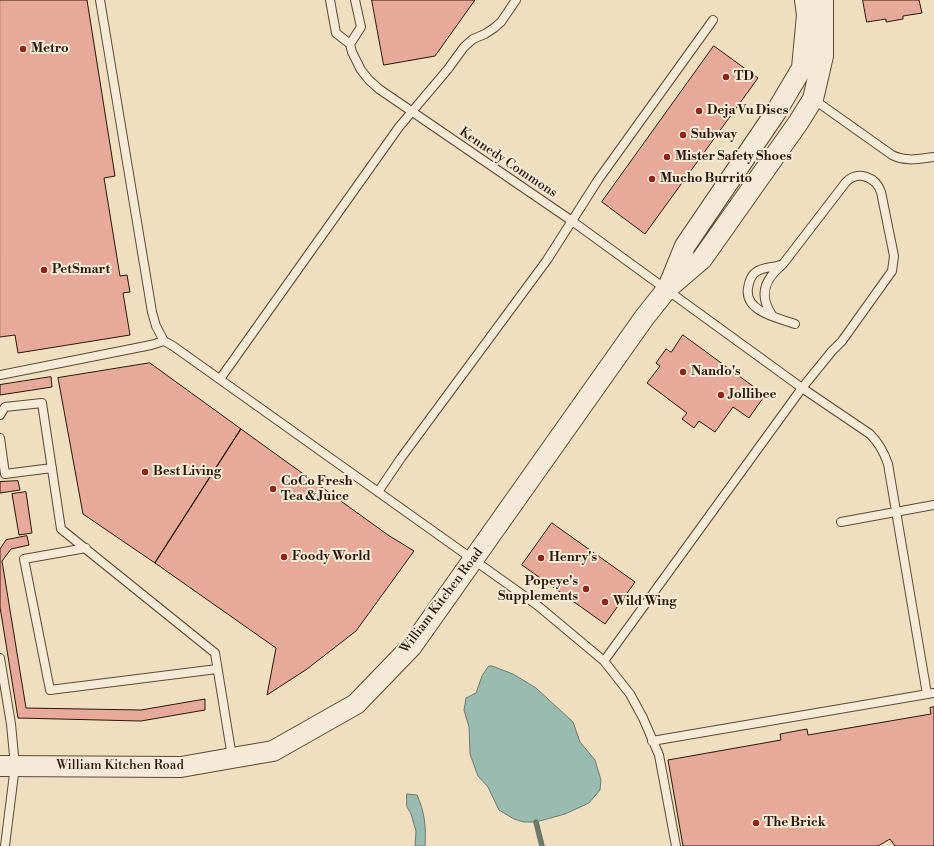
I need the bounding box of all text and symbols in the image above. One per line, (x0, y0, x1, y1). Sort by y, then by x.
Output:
place label: Metro (31, 41, 69, 57)
marker: Metro (18, 44, 28, 54)
place label: TD (734, 69, 754, 85)
marker: TD (721, 72, 731, 82)
place label: Deja Vu Discs (707, 103, 788, 119)
marker: Deja Vu Discs (694, 106, 704, 116)
street label: Kennedy Commons (456, 125, 560, 201)
place label: Subway (691, 127, 737, 143)
marker: Subway (678, 130, 688, 140)
place label: Mister Safety Shoes (675, 149, 792, 165)
marker: Mister Safety Shoes (662, 152, 672, 162)
place label: Mucho Burrito (660, 171, 752, 187)
marker: Mucho Burrito (647, 174, 657, 184)
place label: PetSmart (52, 262, 110, 278)
marker: PetSmart (39, 265, 49, 275)
place label: Nando's (691, 364, 741, 380)
marker: Nando's (678, 367, 688, 377)
place label: Jollibee (729, 387, 777, 403)
marker: Jollibee (716, 390, 726, 400)
place label: Best Living (153, 464, 221, 480)
marker: Best Living (140, 467, 150, 477)
place label: CoCo Fresh Tea & Juice (281, 474, 353, 505)
marker: CoCo Fresh Tea & Juice (268, 484, 278, 494)
street label: William Kitchen Road (397, 545, 487, 657)
place label: Foody World (292, 549, 371, 565)
place label: Henry's (549, 550, 597, 566)
marker: Foody World (279, 552, 289, 562)
marker: Henry's (536, 553, 546, 563)
place label: Popeye's Supplements (498, 574, 578, 605)
marker: Popeye's Supplements (581, 584, 591, 594)
place label: Wild Wing (613, 594, 677, 610)
marker: Wild Wing (600, 597, 610, 607)
street label: William Kitchen Road (56, 758, 184, 774)
place label: The Brick (764, 815, 826, 831)
marker: The Brick (751, 818, 761, 828)

